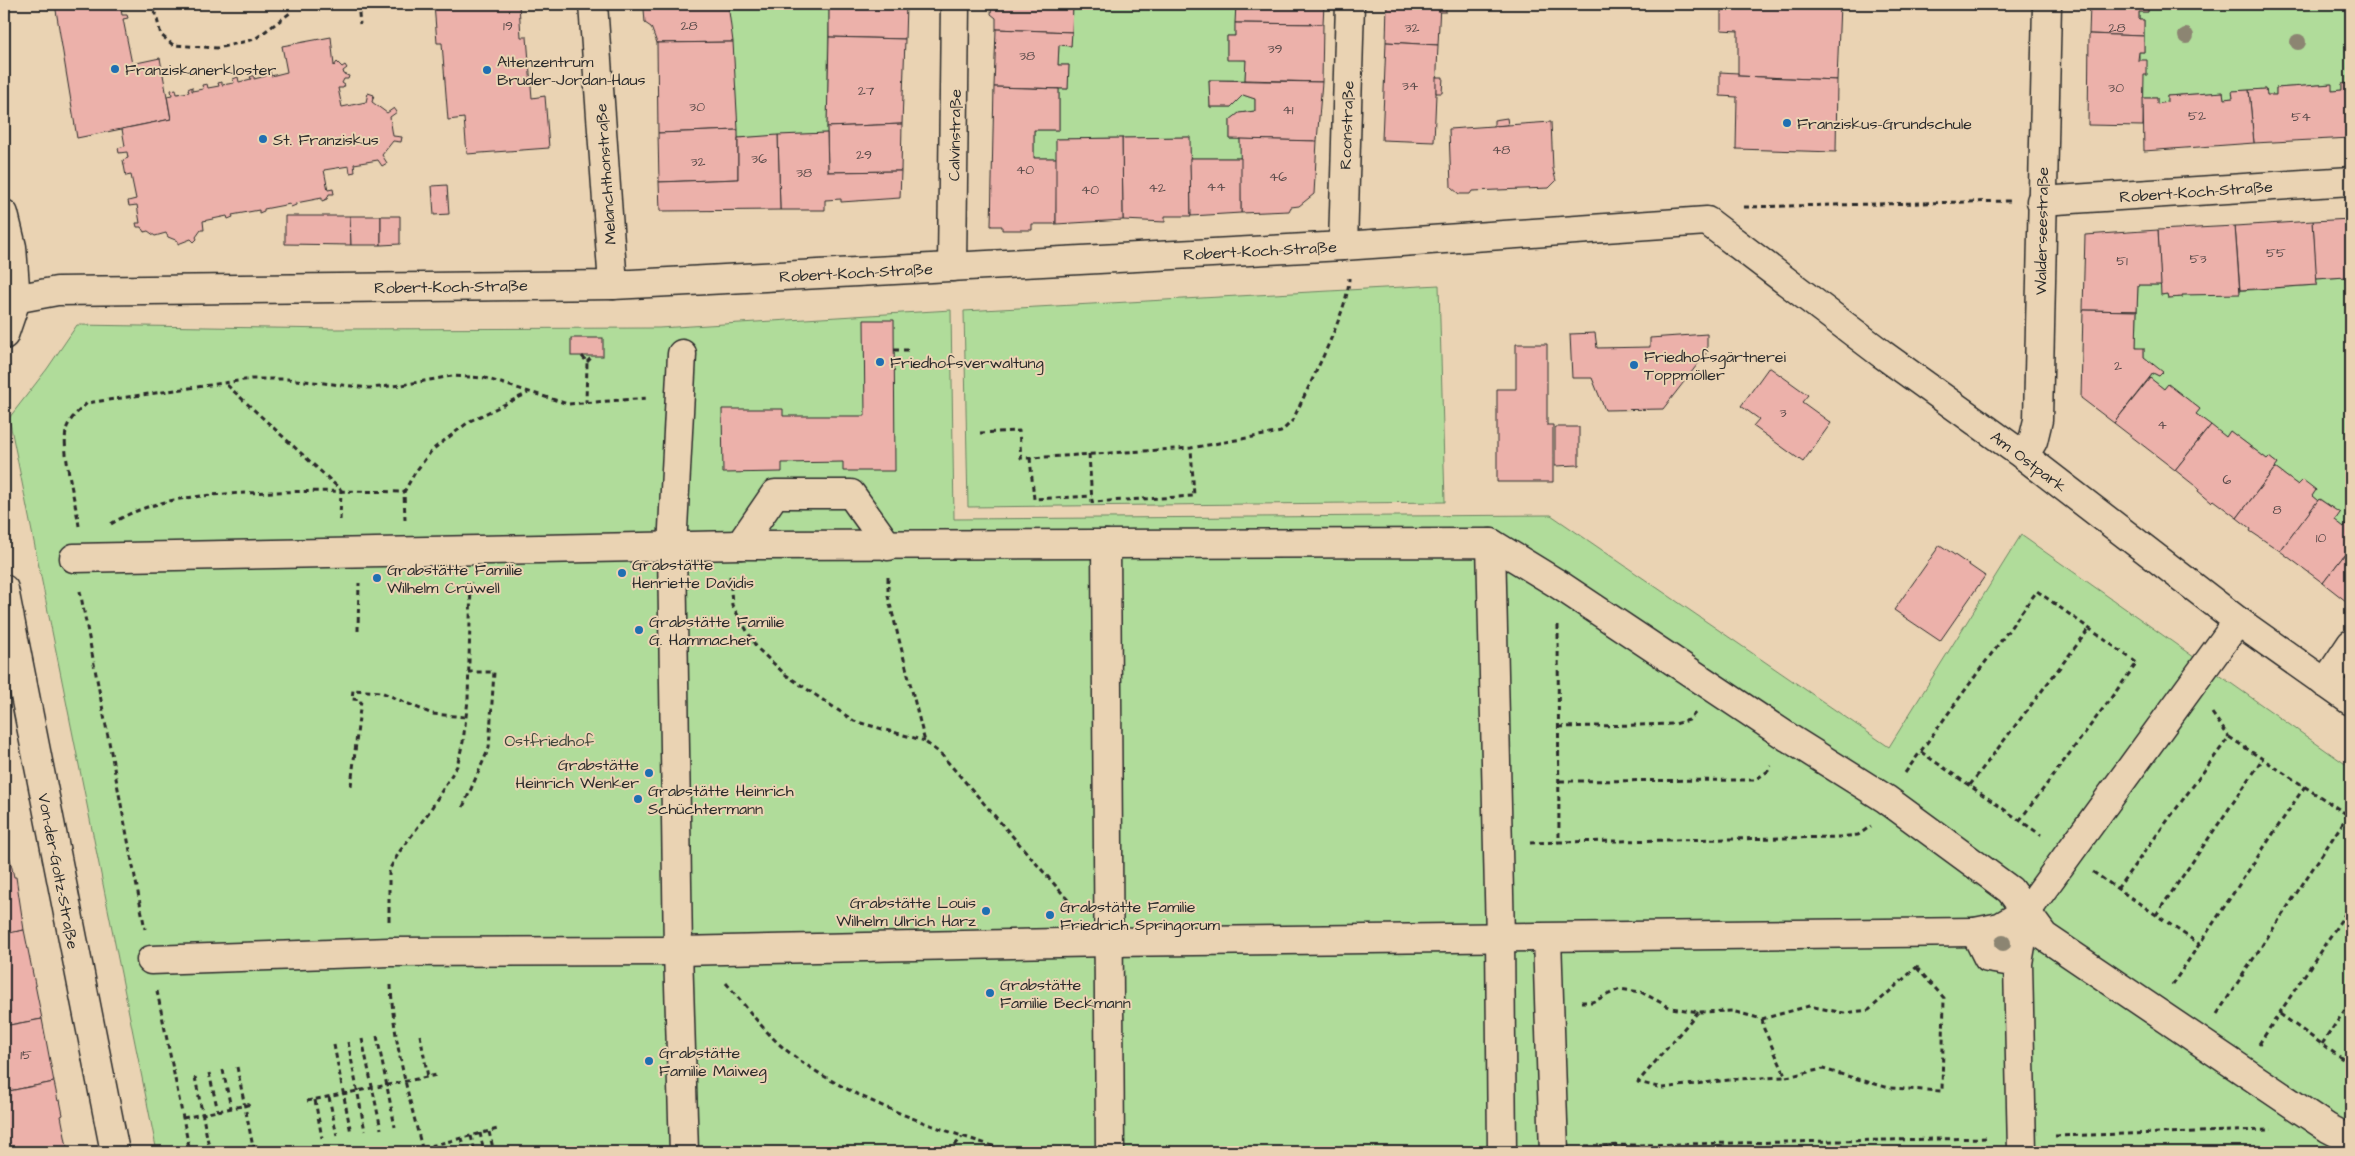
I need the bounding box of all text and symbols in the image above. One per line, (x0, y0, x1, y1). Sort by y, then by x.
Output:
house number: 19 (503, 16, 513, 36)
house number: 28 (680, 16, 698, 36)
house number: 32 (1404, 18, 1420, 38)
house number: 28 (2108, 18, 2126, 38)
house number: 39 (1267, 39, 1283, 59)
house number: 38 (1019, 46, 1035, 66)
place label: Altenzentrum Bruder-Jordan-Haus (497, 51, 646, 91)
place label: Franziskanerkloster (125, 59, 276, 81)
marker: Franziskanerkloster (109, 63, 121, 75)
marker: Altenzentrum Bruder-Jordan-Haus (481, 64, 493, 76)
house number: 34 (1402, 76, 1419, 96)
house number: 30 (2108, 78, 2124, 98)
street label: Roonstraße (1334, 80, 1360, 170)
house number: 27 (858, 81, 875, 101)
street label: Calvinstraße (943, 88, 967, 181)
house number: 30 (689, 97, 705, 117)
house number: 41 (1282, 100, 1294, 120)
street label: Melanchthonstraße (590, 102, 622, 245)
house number: 52 (2188, 106, 2206, 126)
house number: 54 (2291, 107, 2311, 127)
place label: Franziskus-Grundschule (1797, 113, 1972, 135)
marker: Franziskus-Grundschule (1781, 117, 1793, 129)
place label: St. Franziskus (273, 129, 379, 151)
marker: St. Franziskus (257, 133, 269, 145)
house number: 48 (1492, 140, 1510, 160)
house number: 29 (856, 145, 872, 165)
house number: 36 (751, 149, 767, 169)
house number: 32 (690, 152, 706, 172)
house number: 40 (1016, 160, 1034, 180)
house number: 38 (796, 163, 812, 183)
street label: Walderseestraße (2030, 166, 2054, 295)
house number: 46 (1269, 167, 1287, 187)
street label: Robert-Koch-Straße (2119, 176, 2274, 208)
house number: 44 (1206, 177, 1226, 197)
house number: 42 (1148, 178, 1166, 198)
house number: 40 (1081, 180, 1099, 200)
street label: Robert-Koch-Straße (1183, 236, 1338, 266)
house number: 55 (2266, 243, 2286, 263)
house number: 53 (2189, 249, 2207, 269)
house number: 51 (2116, 251, 2128, 271)
street label: Robert-Koch-Straße (779, 258, 934, 288)
street label: Robert-Koch-Straße (374, 275, 528, 299)
place label: Friedhofsgärtnerei Toppmöller (1644, 346, 1786, 386)
place label: Friedhofsverwaltung (890, 352, 1044, 375)
marker: Friedhofsverwaltung (874, 356, 886, 368)
house number: 2 (2114, 356, 2122, 376)
marker: Friedhofsgärtnerei Toppmöller (1628, 359, 1640, 371)
house number: 3 (1779, 403, 1787, 423)
house number: 4 (2157, 415, 2167, 435)
street label: Am Ostpark (1986, 426, 2071, 498)
house number: 6 (2223, 470, 2232, 490)
house number: 8 (2272, 500, 2282, 520)
house number: 10 (2316, 528, 2326, 548)
place label: Grabstätte Henriette Davidis (632, 554, 754, 594)
place label: Grabstätte Familie Wilhelm Crüwell (387, 559, 523, 599)
marker: Grabstätte Henriette Davidis (616, 567, 628, 579)
marker: Grabstätte Familie Wilhelm Crüwell (371, 572, 383, 584)
place label: Grabstätte Familie G. Hammacher (649, 611, 785, 651)
marker: Grabstätte Familie G. Hammacher (633, 624, 645, 636)
park label: Ostfriedhof (504, 730, 594, 752)
place label: Grabstätte Heinrich Wenker (516, 754, 639, 794)
marker: Grabstätte Heinrich Wenker (643, 767, 655, 779)
place label: Grabstätte Heinrich Schüchtermann (648, 780, 794, 820)
street label: Von-der-Goltz-Straße (32, 791, 84, 951)
marker: Grabstätte Heinrich Schüchtermann (632, 793, 644, 805)
place label: Grabstätte Louis Wilhelm Ulrich Harz (836, 892, 976, 932)
place label: Grabstätte Familie Friedrich Springorum (1060, 896, 1221, 937)
marker: Grabstätte Louis Wilhelm Ulrich Harz (980, 905, 992, 917)
marker: Grabstätte Familie Friedrich Springorum (1044, 909, 1056, 921)
place label: Grabstätte Familie Beckmann (1000, 974, 1131, 1014)
marker: Grabstätte Familie Beckmann (984, 987, 996, 999)
place label: Grabstätte Familie Maiweg (659, 1042, 767, 1083)
house number: 15 (20, 1045, 32, 1065)
marker: Grabstätte Familie Maiweg (643, 1055, 655, 1067)

